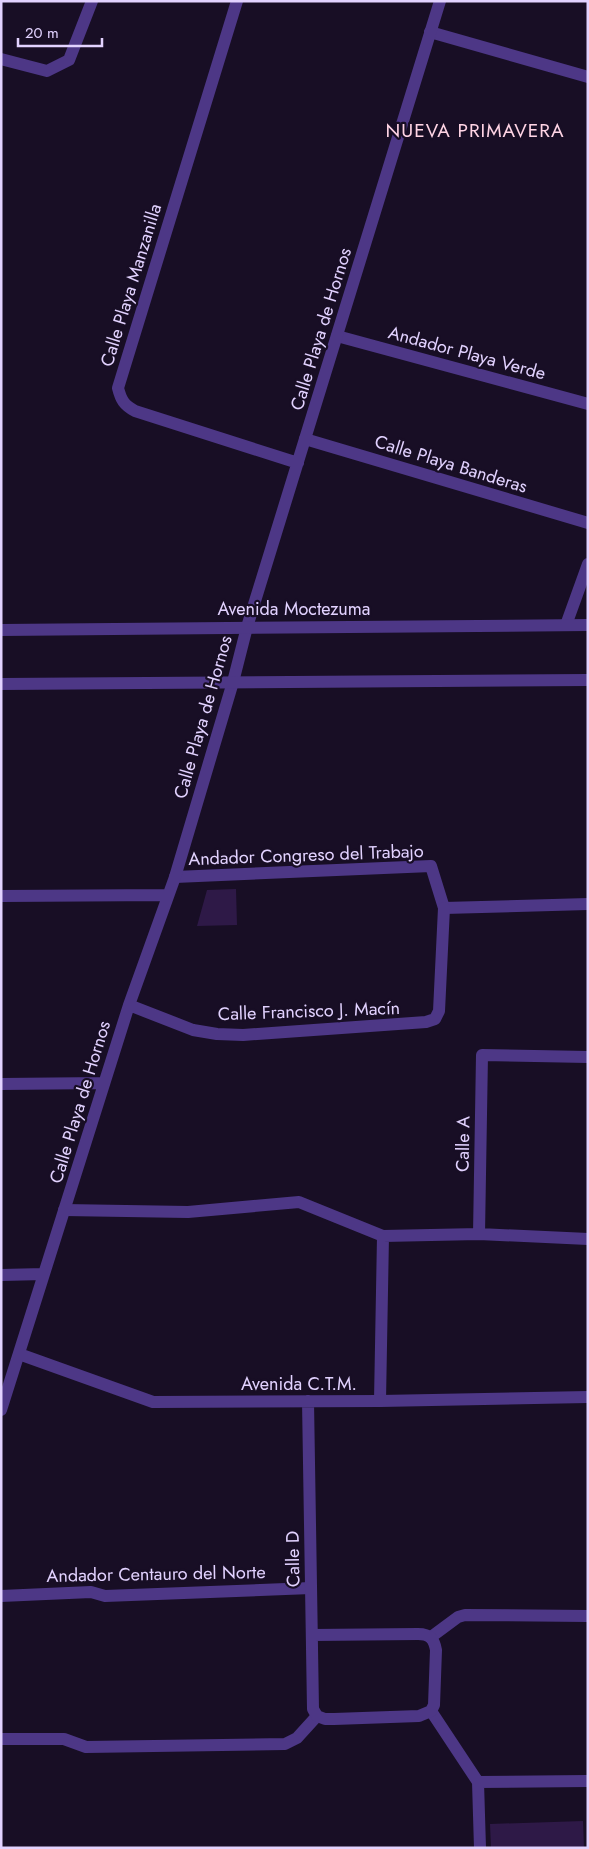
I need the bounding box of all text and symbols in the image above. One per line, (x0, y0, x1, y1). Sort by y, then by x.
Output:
scale bar (18, 15, 101, 47)
text: 20 m (25, 22, 59, 44)
district label: NUEVA PRIMAVERA (386, 117, 564, 144)
street label: Calle Playa Manzanilla (94, 200, 168, 370)
street label: Calle Playa de Hornos (284, 244, 358, 414)
street label: Andador Playa Verde (385, 319, 549, 387)
street label: Calle Playa Banderas (372, 428, 530, 500)
street label: Avenida Moctezuma (218, 596, 370, 622)
street label: Calle Playa de Hornos (167, 632, 239, 802)
street label: Andador Congreso del Trabajo (188, 838, 424, 872)
street label: Calle Francisco J. Macín (217, 995, 401, 1027)
street label: Calle Playa de Hornos (43, 1017, 117, 1187)
street label: Calle A (450, 1116, 476, 1172)
street label: Avenida C.T.M. (241, 1371, 357, 1397)
street label: Calle D (280, 1531, 306, 1587)
street label: Andador Centauro del Norte (46, 1559, 266, 1589)

